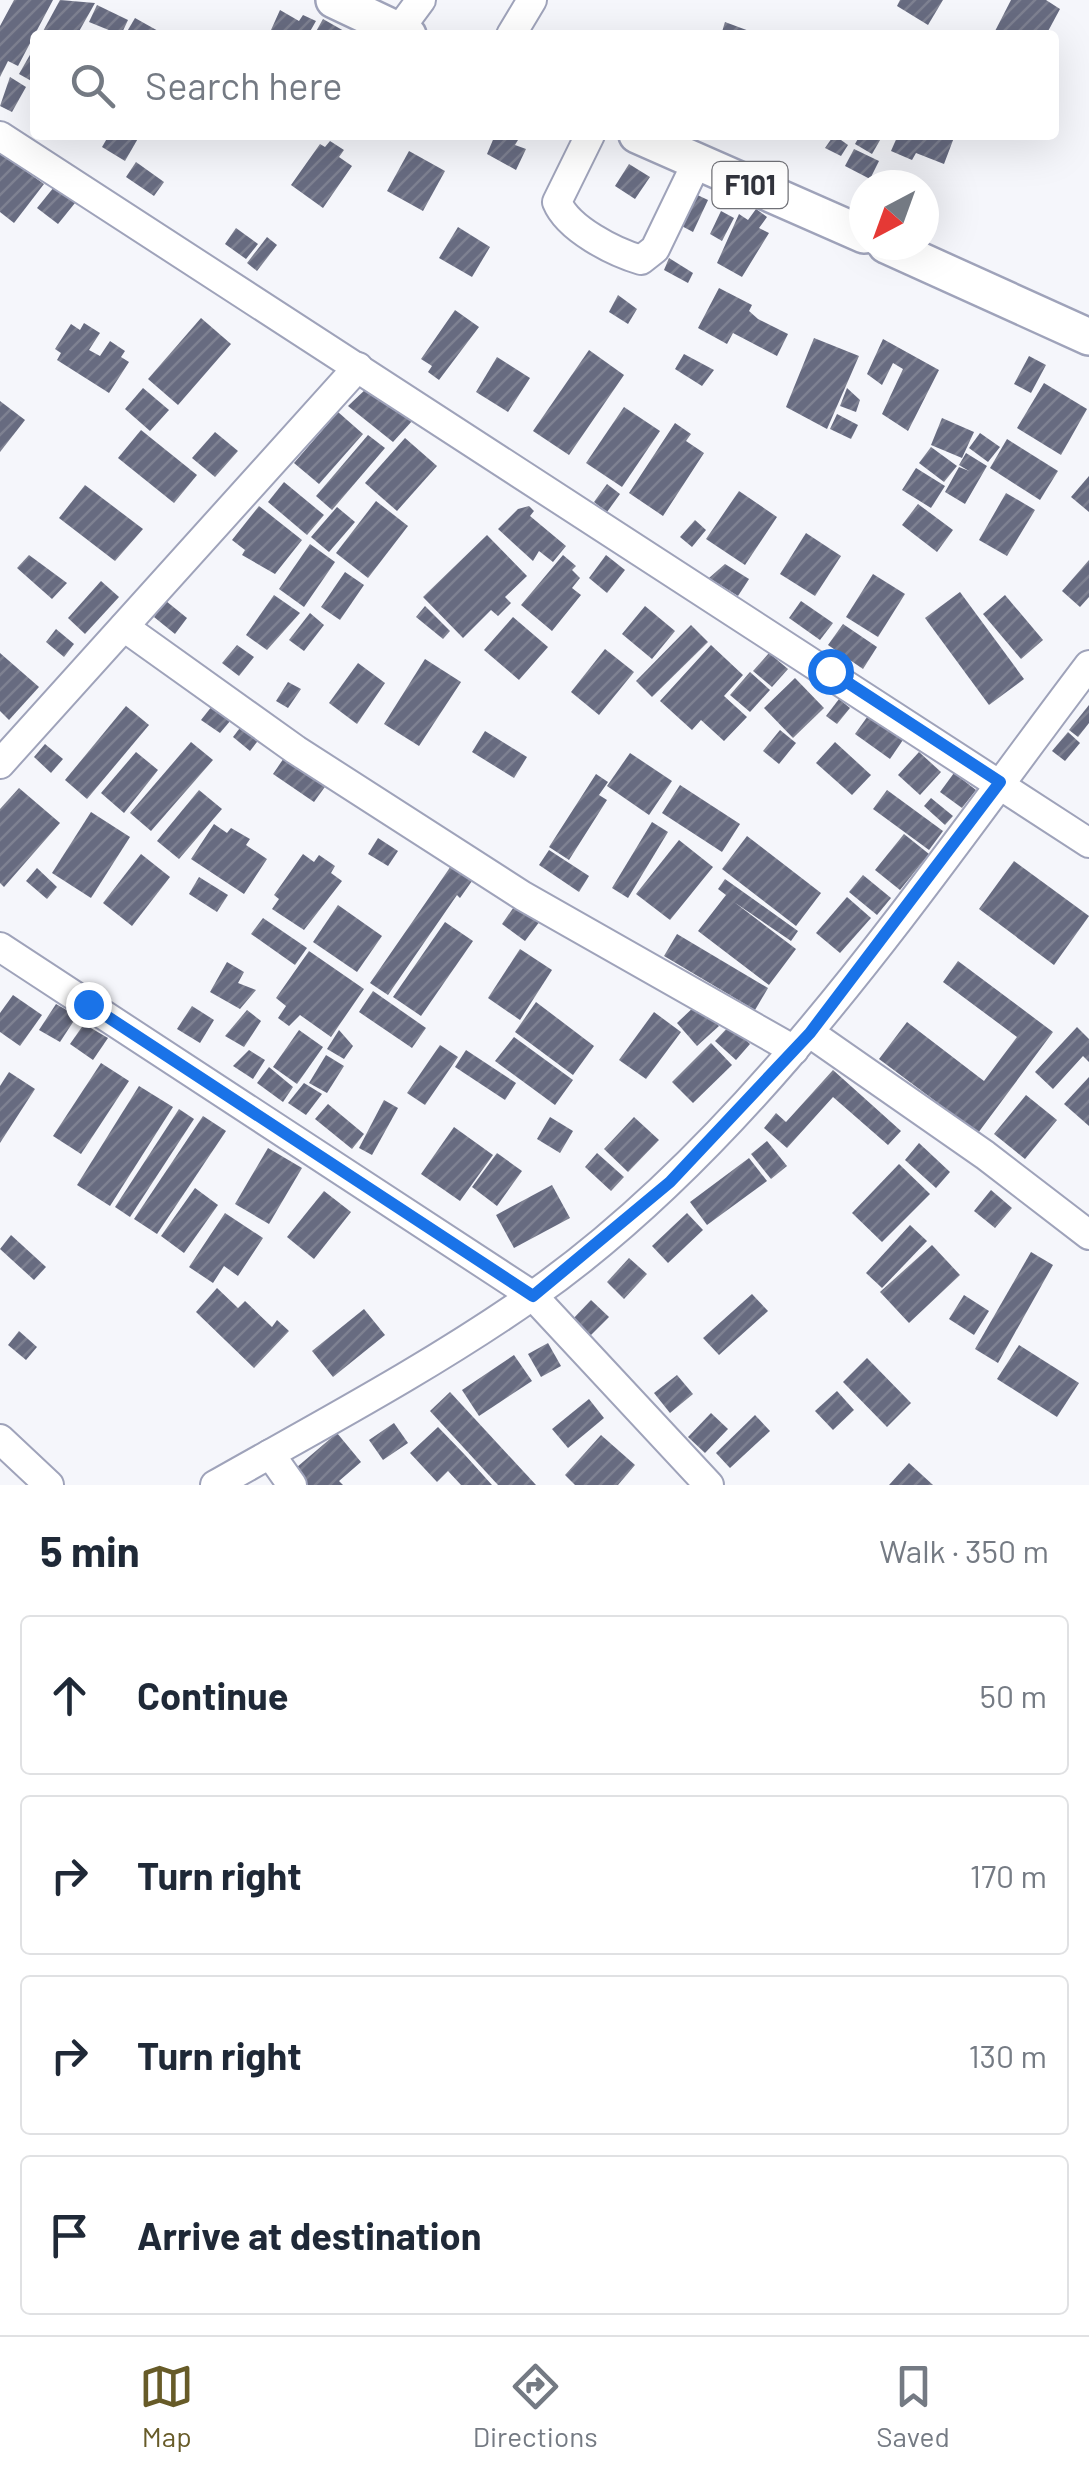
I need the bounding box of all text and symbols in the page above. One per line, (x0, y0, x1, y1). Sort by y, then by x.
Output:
search box (30, 30, 1059, 140)
icon: search (65, 58, 120, 113)
text: Search here (145, 62, 343, 108)
road number: F101 (712, 162, 788, 208)
north arrow (849, 170, 939, 260)
route start (808, 649, 854, 695)
route end (66, 982, 112, 1028)
text: 5 min (40, 1525, 140, 1575)
text: Walk · 350 m (879, 1531, 1049, 1569)
icon: ahead (42, 1668, 97, 1723)
text: Continue (137, 1672, 288, 1718)
text: 50 m (980, 1676, 1047, 1714)
icon: right (42, 1848, 97, 1903)
text: Turn right (137, 1852, 302, 1898)
text: 170 m (970, 1856, 1047, 1894)
icon: right (42, 2028, 97, 2083)
text: Turn right (137, 2032, 302, 2078)
text: 130 m (968, 2036, 1047, 2074)
icon: arrive (42, 2208, 97, 2263)
text: Arrive at destination (137, 2212, 482, 2258)
tab: Map (139, 2359, 194, 2453)
tab: Directions (473, 2359, 598, 2453)
tab: Saved (876, 2359, 950, 2453)

